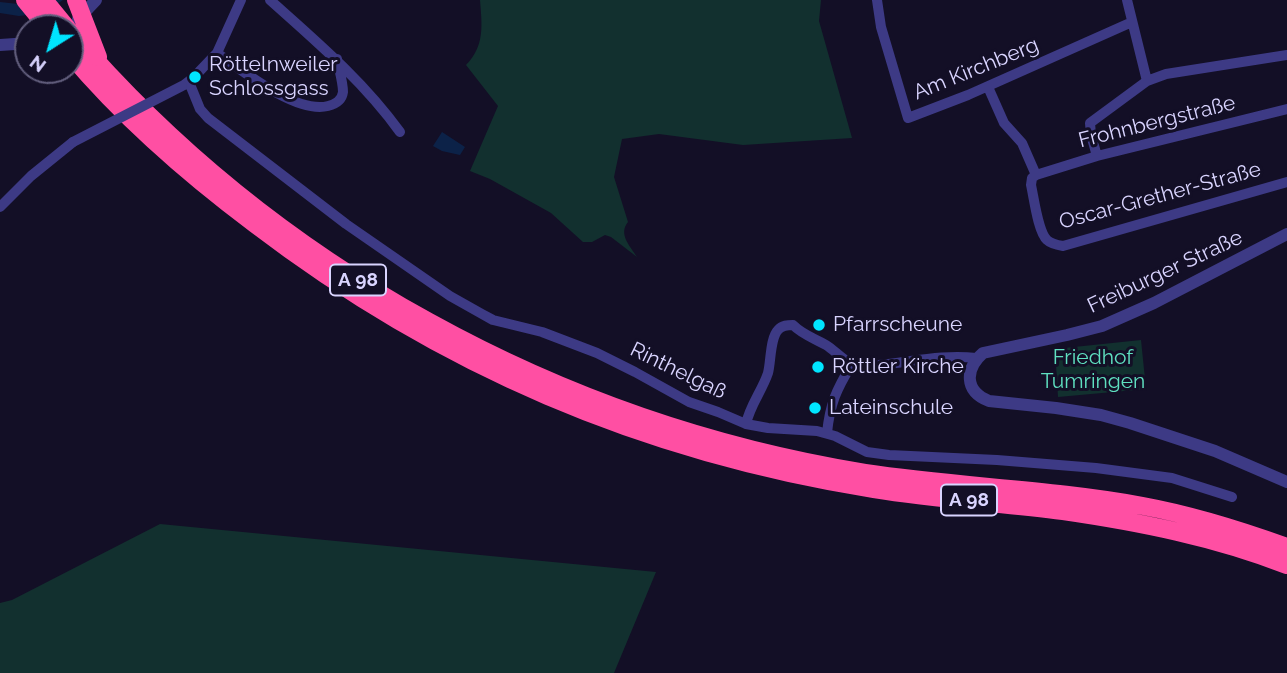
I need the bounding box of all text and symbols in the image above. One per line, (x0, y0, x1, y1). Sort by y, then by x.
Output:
north arrow (14, 14, 84, 84)
street label: Am Kirchberg (910, 32, 1042, 106)
text: N (25, 51, 50, 77)
place label: Röttelnweiler Schlossgass (209, 52, 338, 102)
marker: Röttelnweiler Schlossgass (187, 69, 203, 85)
street label: Frohnbergstraße (1076, 90, 1238, 154)
street label: Oscar-Grether-Straße (1056, 157, 1264, 235)
street label: Freiburger Straße (1083, 225, 1247, 319)
road number: A 98 (330, 264, 386, 296)
place label: Pfarrscheune (833, 312, 962, 338)
marker: Pfarrscheune (811, 317, 827, 333)
street label: Rinthelgaß (626, 337, 730, 405)
park label: Friedhof Tumringen (1041, 345, 1145, 395)
place label: Röttler Kirche (832, 354, 964, 380)
marker: Röttler Kirche (810, 359, 826, 375)
place label: Lateinschule (829, 395, 953, 421)
marker: Lateinschule (807, 400, 823, 416)
road number: A 98 (941, 485, 997, 516)

